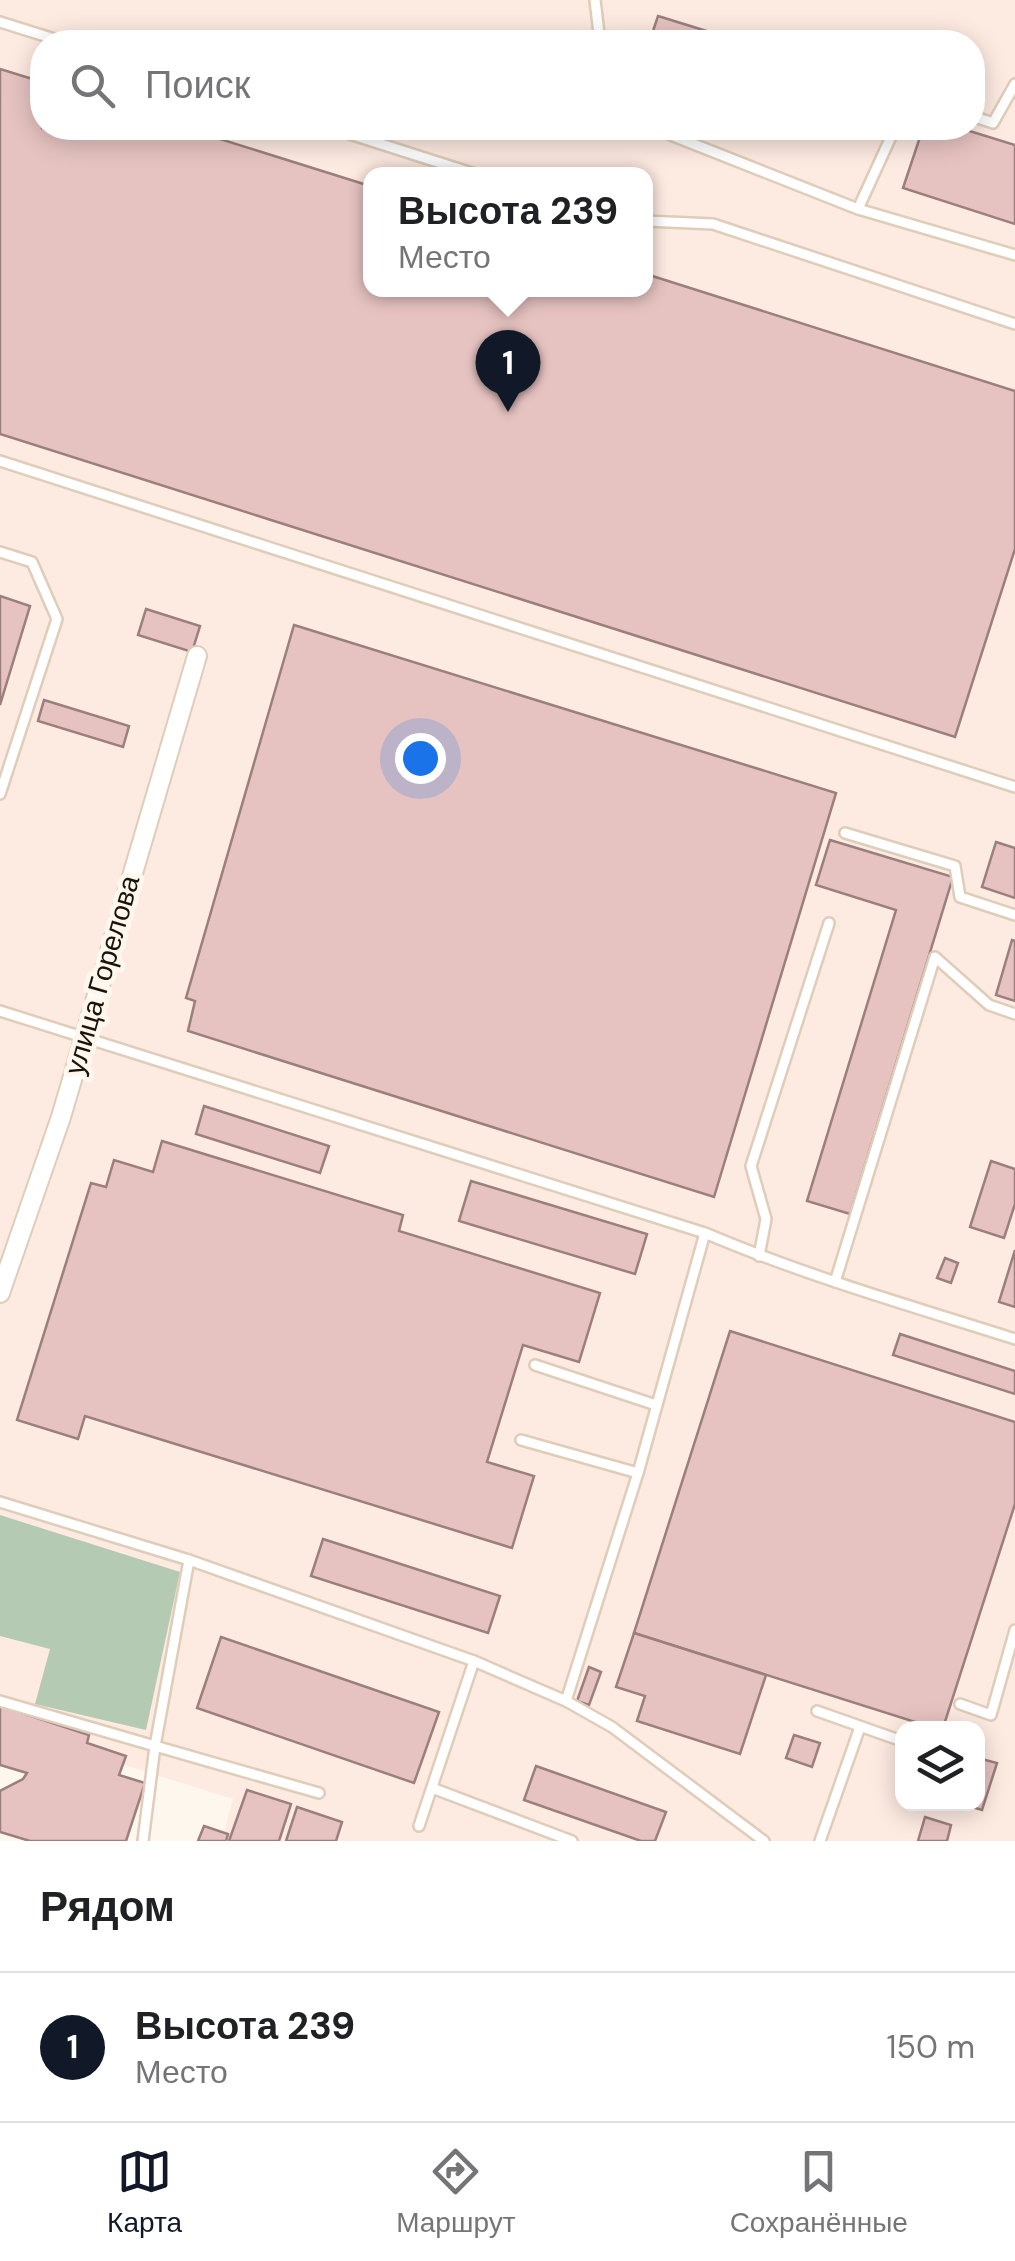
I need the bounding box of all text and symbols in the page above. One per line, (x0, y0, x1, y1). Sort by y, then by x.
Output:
search box (30, 30, 985, 140)
icon: search (65, 58, 120, 113)
text: Поиск (145, 60, 250, 110)
popup (363, 167, 653, 297)
text: Высота 239 (398, 186, 618, 236)
text: Место (398, 236, 491, 278)
pin: 1 (476, 330, 540, 412)
your location (395, 733, 446, 784)
street label: улица Горелова (56, 871, 148, 1079)
map controls (895, 1721, 985, 1811)
button: layers (895, 1721, 985, 1811)
text: Рядом (40, 1879, 175, 1934)
text: Высота 239 (135, 2001, 355, 2051)
text: 1 (67, 2026, 78, 2068)
text: 150 m (887, 2026, 975, 2068)
text: Место (135, 2051, 228, 2093)
tab: Карта (107, 2144, 182, 2241)
tab: Маршрут (396, 2144, 515, 2241)
tab: Сохранённые (730, 2144, 908, 2241)

